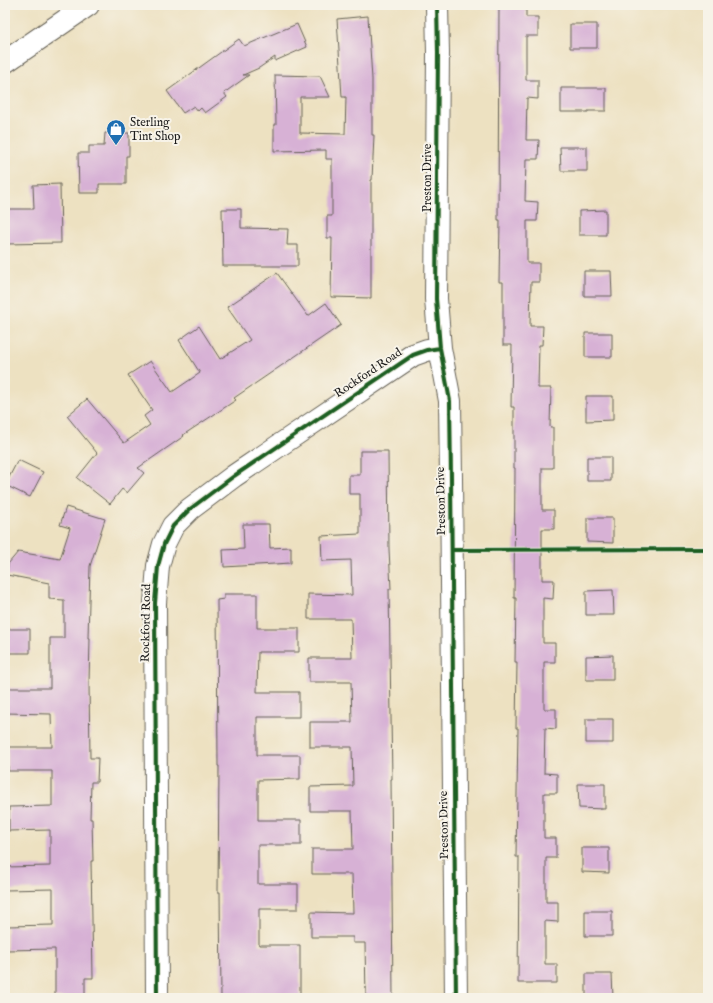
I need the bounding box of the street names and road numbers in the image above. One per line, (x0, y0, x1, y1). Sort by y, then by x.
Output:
street label: Preston Drive (420, 143, 435, 212)
street label: Rockford Road (331, 345, 405, 401)
street label: Preston Drive (433, 466, 449, 535)
street label: Rockford Road (138, 583, 154, 662)
street label: Preston Drive (436, 790, 452, 859)

